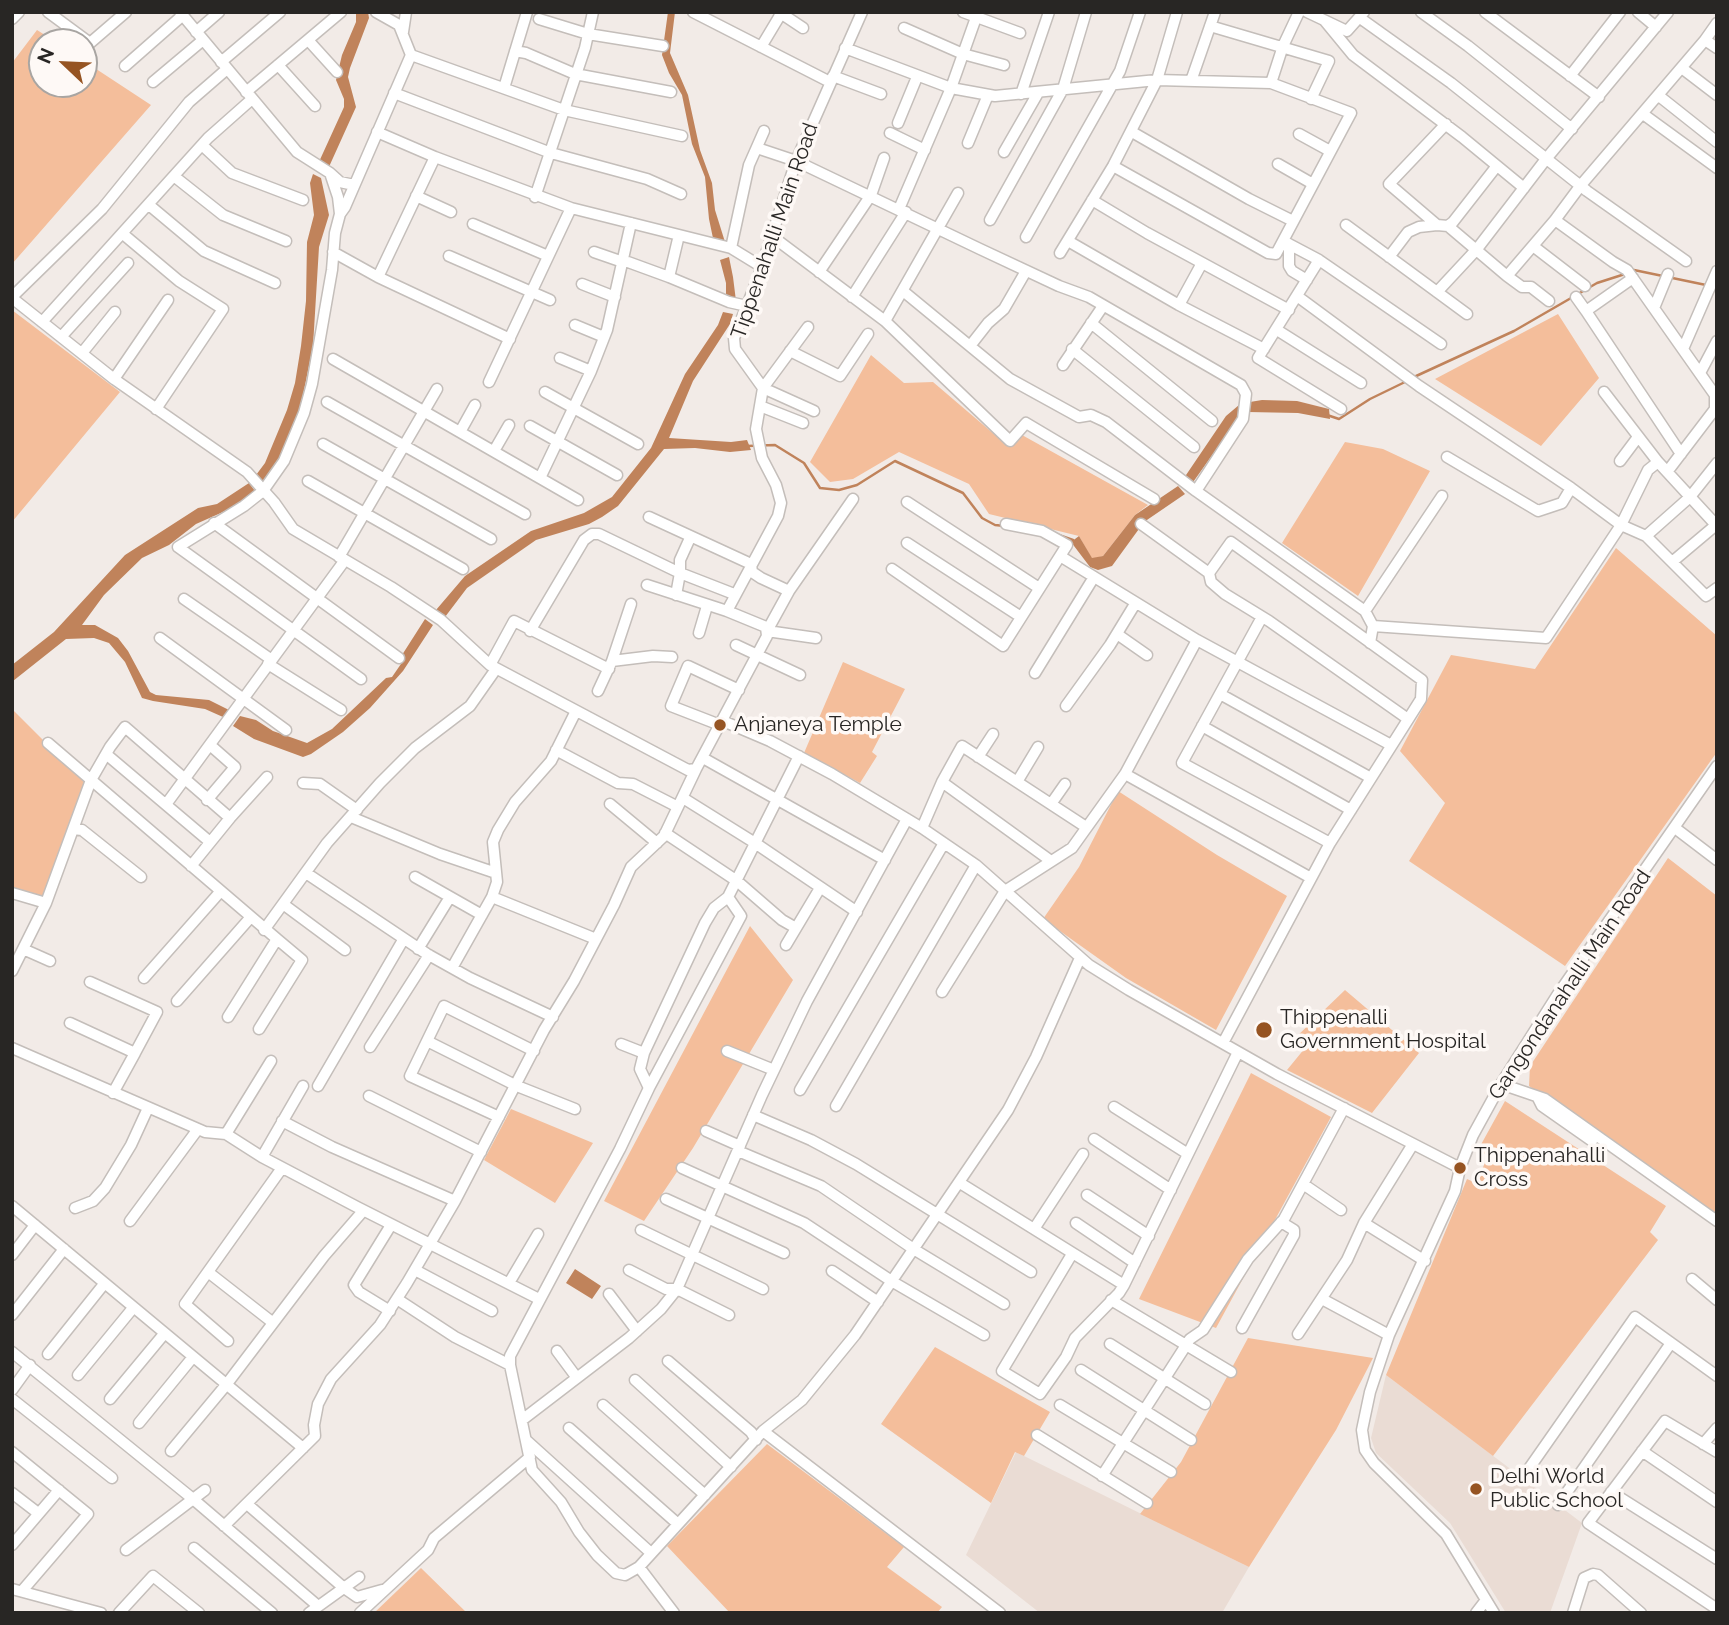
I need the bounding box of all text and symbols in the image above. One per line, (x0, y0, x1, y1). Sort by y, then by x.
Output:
north arrow (28, 28, 98, 98)
text: N (33, 45, 58, 67)
street label: Tippenahalli Main Road (726, 120, 824, 342)
place label: Anjaneya Temple (734, 712, 902, 738)
marker: Anjaneya Temple (712, 717, 728, 733)
street label: Gangondanahalli Main Road (1484, 865, 1656, 1105)
place label: Thippenalli Government Hospital (1280, 1005, 1486, 1055)
marker: Thippenalli Government Hospital (1254, 1020, 1274, 1040)
place label: Thippenahalli Cross (1474, 1143, 1605, 1193)
marker: Thippenahalli Cross (1452, 1160, 1468, 1176)
place label: Delhi World Public School (1490, 1464, 1623, 1514)
marker: Delhi World Public School (1468, 1481, 1484, 1497)

